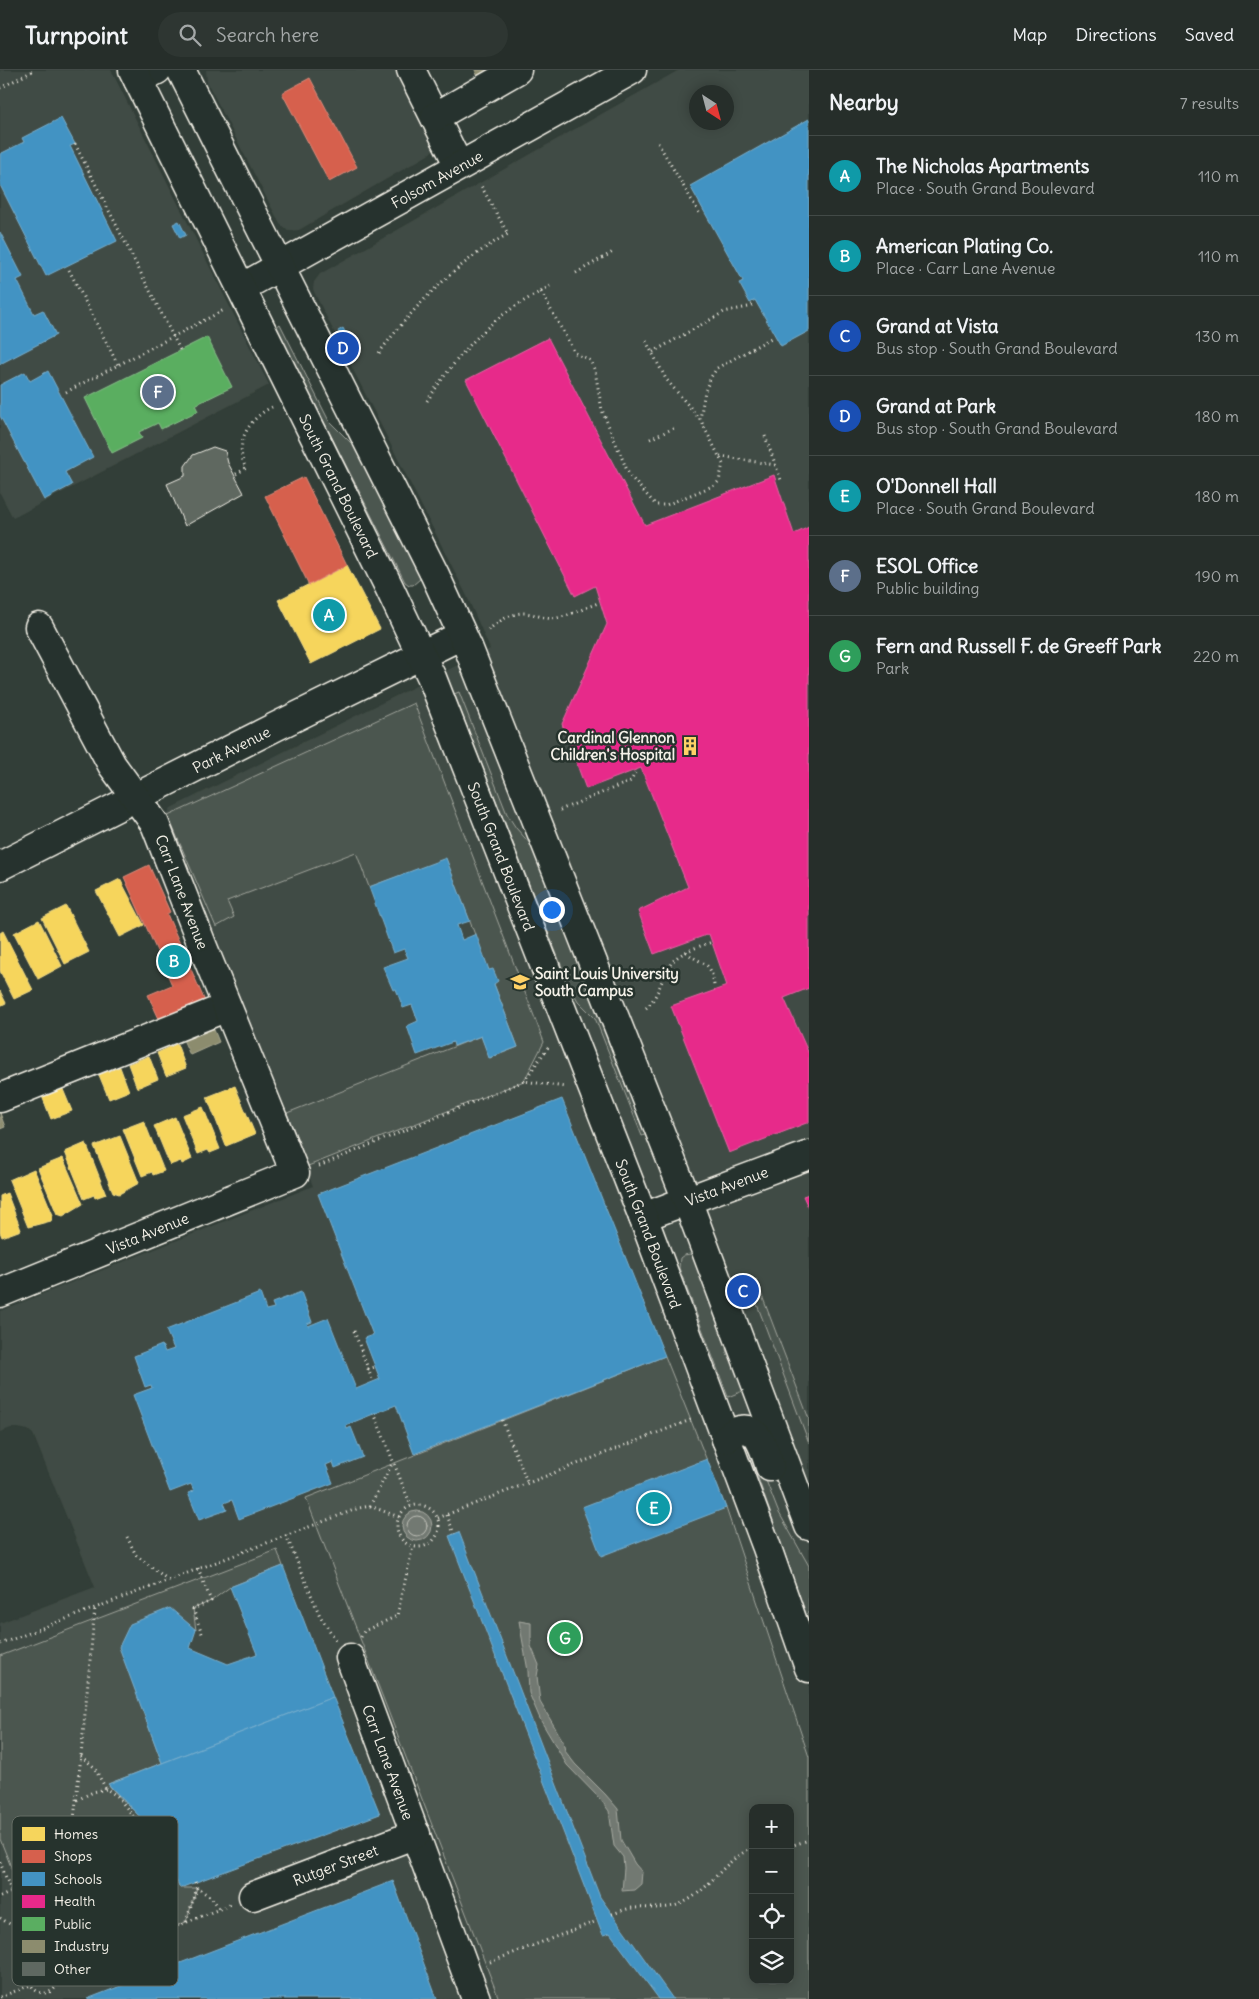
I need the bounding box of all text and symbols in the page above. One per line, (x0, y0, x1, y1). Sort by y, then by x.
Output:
search box (158, 12, 508, 57)
text: Turnpoint (25, 20, 128, 50)
icon: search (176, 21, 204, 49)
text: Search here (216, 23, 319, 47)
text: Map (1012, 23, 1047, 46)
text: Directions (1075, 23, 1157, 46)
text: Saved (1185, 23, 1234, 46)
north arrow (689, 85, 734, 130)
text: Nearby (829, 89, 899, 116)
text: 7 results (1180, 93, 1239, 113)
street label: Folsom Avenue (387, 146, 486, 212)
text: The Nicholas Apartments (876, 154, 1089, 178)
text: A (840, 166, 850, 186)
text: 110 m (1198, 166, 1239, 186)
text: Place · South Grand Boulevard (876, 178, 1095, 198)
text: American Plating Co. (876, 234, 1053, 258)
text: B (840, 246, 850, 266)
text: 110 m (1198, 246, 1239, 266)
text: Place · Carr Lane Avenue (876, 258, 1055, 278)
text: Grand at Vista (876, 314, 999, 338)
text: C (840, 326, 850, 346)
text: 130 m (1195, 326, 1239, 346)
pin: D (327, 329, 359, 367)
text: Bus stop · South Grand Boulevard (876, 338, 1118, 358)
pin: F (142, 373, 174, 411)
text: Grand at Park (876, 394, 996, 418)
text: D (839, 406, 851, 426)
text: 180 m (1195, 406, 1239, 426)
street label: South Grand Boulevard (295, 411, 383, 561)
text: Bus stop · South Grand Boulevard (876, 418, 1118, 438)
text: O'Donnell Hall (876, 474, 997, 498)
text: E (840, 486, 850, 506)
text: 180 m (1195, 486, 1239, 506)
text: Place · South Grand Boulevard (876, 498, 1095, 518)
text: ESOL Office (876, 554, 978, 578)
text: F (840, 566, 850, 586)
text: 190 m (1195, 566, 1239, 586)
text: Public building (876, 578, 979, 598)
pin: A (313, 596, 345, 634)
text: Fern and Russell F. de Greeff Park (876, 634, 1161, 658)
text: G (839, 646, 851, 666)
text: 220 m (1193, 646, 1239, 666)
text: Park (876, 658, 909, 678)
street label: Park Avenue (189, 722, 273, 777)
place label: Cardinal Glennon Children's Hospital (551, 728, 675, 765)
building icon: Cardinal Glennon Children's Hospital (679, 735, 701, 757)
street label: South Grand Boulevard (464, 779, 540, 934)
street label: Carr Lane Avenue (151, 832, 213, 952)
your location (539, 897, 565, 923)
pin: B (158, 942, 190, 980)
place label: Saint Louis University South Campus (535, 964, 679, 1001)
school or university icon: Saint Louis University South Campus (509, 971, 531, 993)
street label: South Grand Boulevard (612, 1156, 686, 1311)
street label: Vista Avenue (682, 1162, 771, 1210)
street label: Vista Avenue (103, 1208, 191, 1258)
pin: C (727, 1272, 759, 1310)
pin: E (638, 1489, 670, 1527)
pin: G (549, 1619, 581, 1657)
street label: Carr Lane Avenue (359, 1702, 418, 1822)
map controls (749, 1804, 794, 1984)
button: + (749, 1804, 794, 1849)
legend (12, 1816, 178, 1986)
text: Homes (54, 1825, 98, 1843)
street label: Rutger Street (290, 1840, 380, 1890)
text: Shops (54, 1847, 92, 1865)
button: − (749, 1849, 794, 1894)
text: Schools (54, 1870, 102, 1888)
text: Health (54, 1892, 95, 1910)
button: locate (749, 1894, 794, 1939)
text: Public (54, 1915, 92, 1933)
text: Industry (54, 1937, 109, 1955)
button: layers (749, 1939, 794, 1984)
text: Other (54, 1960, 91, 1978)

